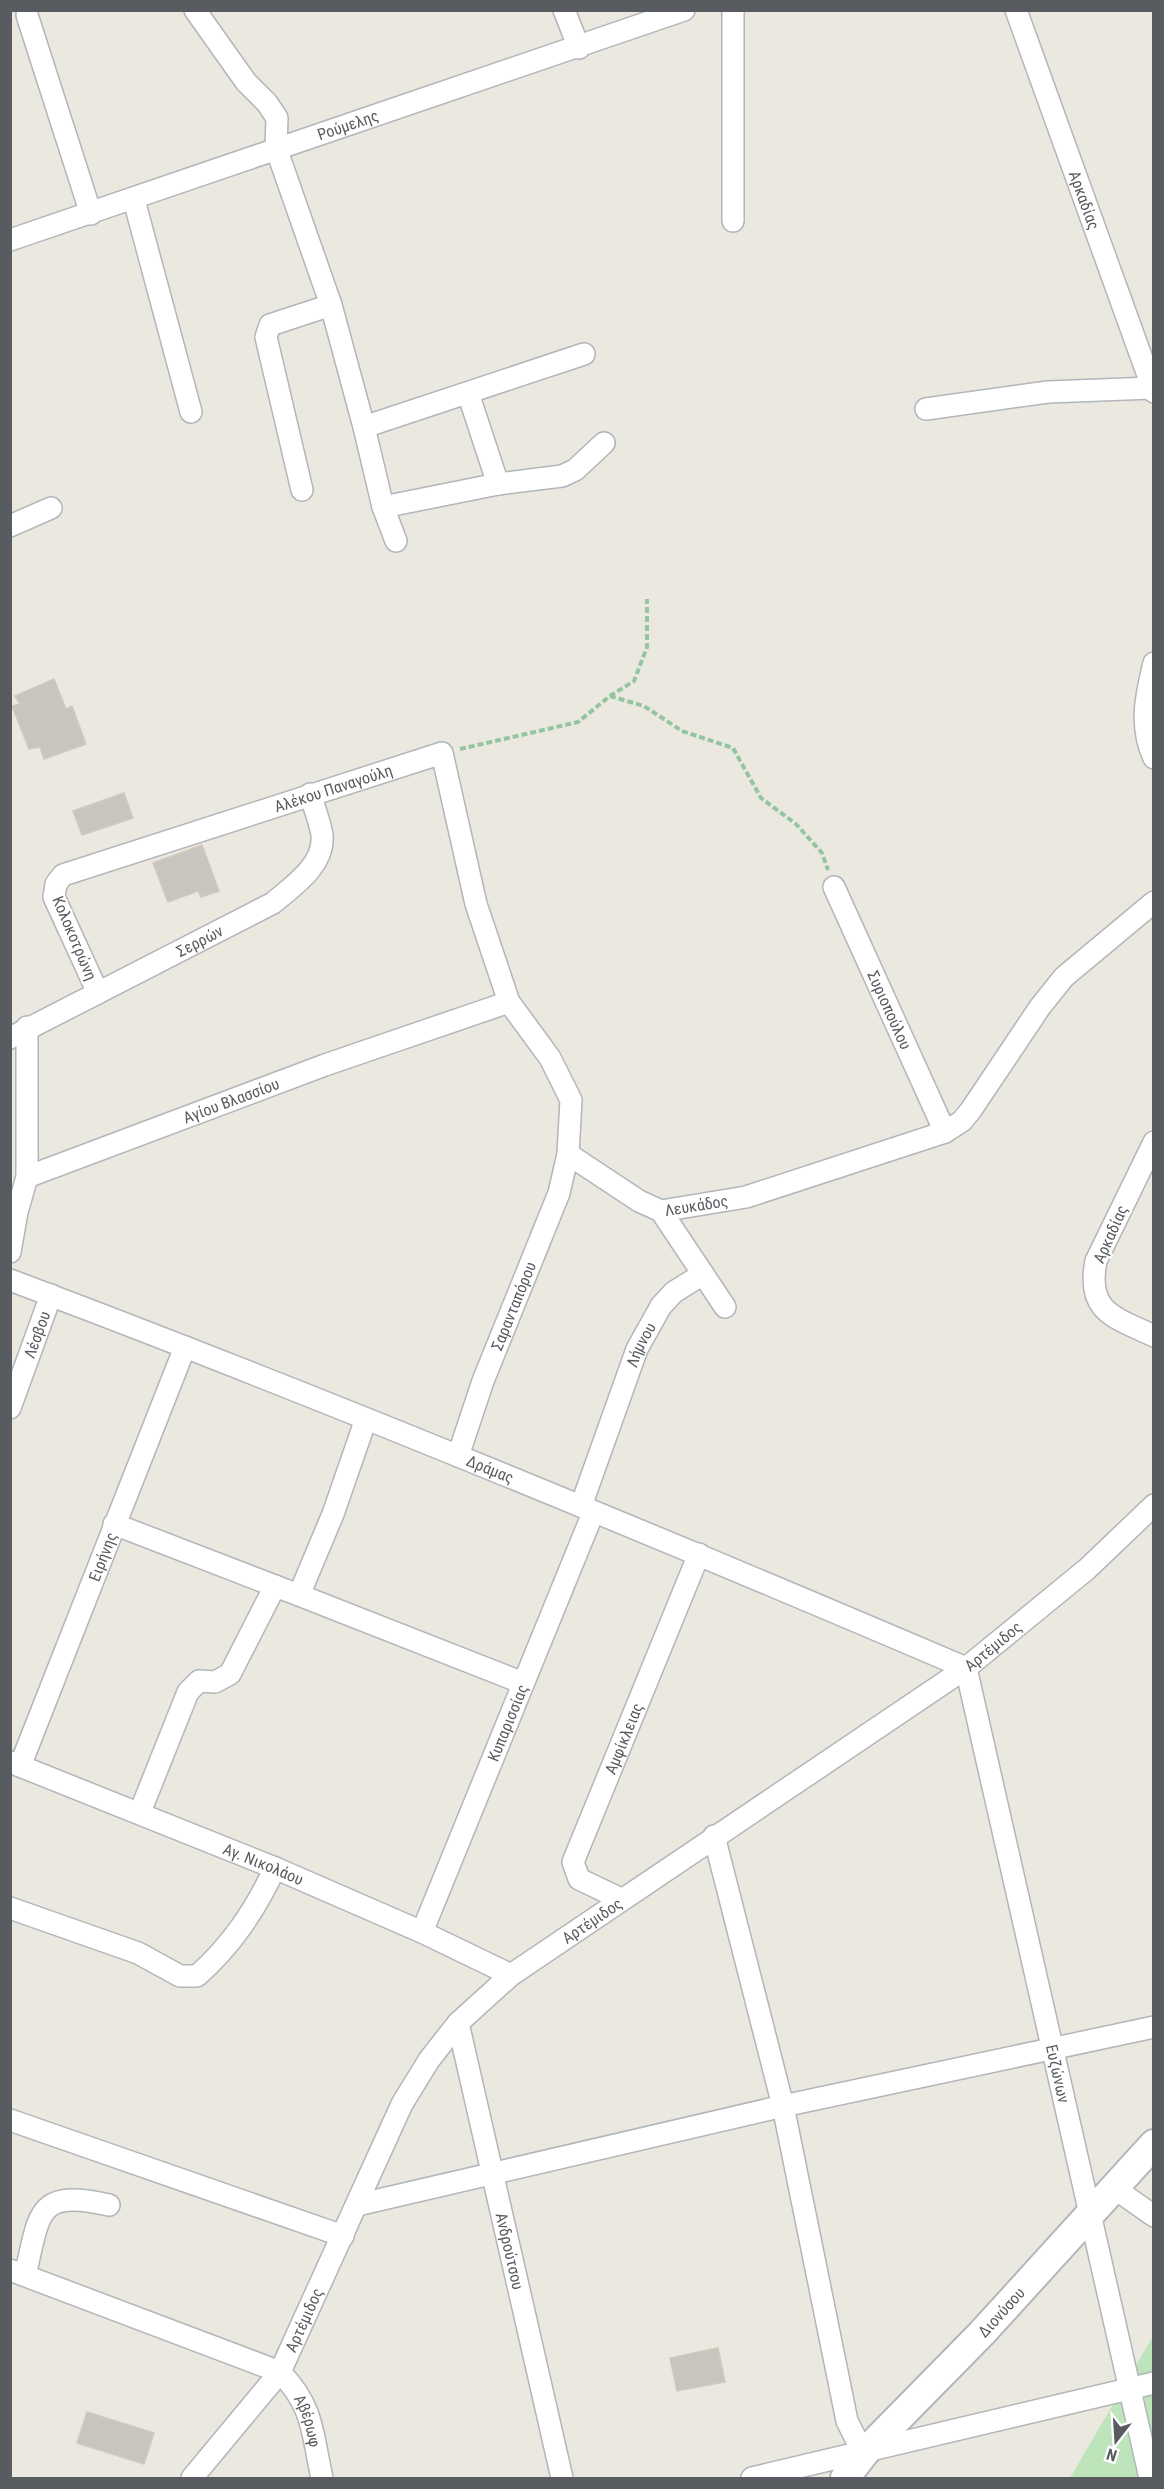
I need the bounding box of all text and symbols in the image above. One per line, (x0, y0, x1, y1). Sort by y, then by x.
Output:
street label: Ρούμελης (315, 106, 381, 144)
street label: Αρκαδίας (1065, 168, 1104, 232)
street label: Αλέκου Παναγούλη (272, 761, 395, 816)
street label: Κολοκοτρώνη (48, 893, 101, 983)
street label: Σερρών (173, 921, 226, 961)
street label: Συριοπούλου (863, 968, 915, 1052)
street label: Αγίου Βλασσίου (181, 1074, 282, 1127)
street label: Λευκάδος (663, 1191, 729, 1220)
street label: Αρκαδίας (1089, 1202, 1132, 1266)
street label: Σαρανταπόρου (487, 1259, 540, 1353)
street label: Λέσβου (20, 1309, 54, 1361)
street label: Λήμνου (622, 1319, 660, 1370)
street label: Δράμας (464, 1451, 516, 1487)
street label: Ειρήνης (85, 1530, 121, 1584)
street label: Αρτέμιδος (961, 1617, 1026, 1675)
street label: Κυπαρισσίας (484, 1682, 532, 1764)
street label: Αμφίκλειας (601, 1700, 647, 1777)
street label: Αγ. Νικολάου (220, 1839, 306, 1889)
street label: Αρτέμιδος (559, 1894, 626, 1948)
street label: Ευζώνων (1042, 2043, 1074, 2105)
street label: Ανδρούτσου (492, 2211, 528, 2291)
street label: Διονύσου (974, 2283, 1029, 2341)
street label: Αρτέμιδος (281, 2285, 327, 2355)
street label: Αβέρωφ (290, 2391, 325, 2449)
north arrow (1086, 2411, 1146, 2471)
text: N (1104, 2444, 1119, 2465)

